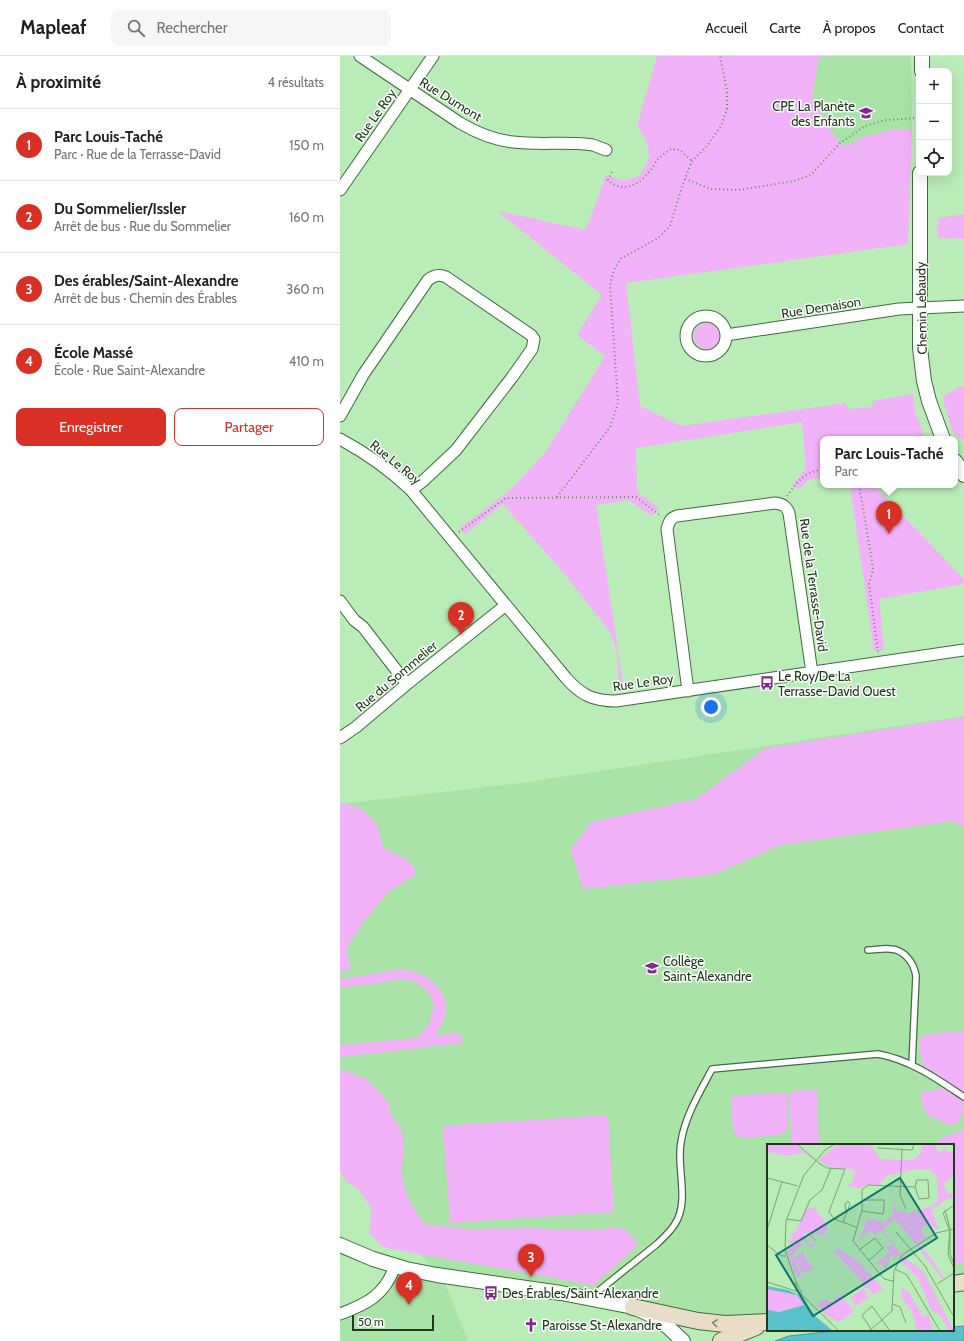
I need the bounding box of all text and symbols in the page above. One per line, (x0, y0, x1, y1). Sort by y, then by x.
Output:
search box (111, 10, 391, 46)
text: Mapleaf (20, 16, 87, 39)
icon: search (125, 17, 147, 39)
text: Rechercher (157, 19, 228, 37)
text: Accueil (705, 19, 747, 37)
text: Carte (769, 19, 801, 37)
text: À propos (823, 19, 876, 37)
text: Contact (898, 19, 944, 37)
map controls (916, 68, 952, 176)
button: + (916, 68, 952, 104)
text: À proximité (16, 72, 101, 92)
text: 4 résultats (268, 74, 324, 90)
street label: Rue Dumont (417, 74, 486, 125)
street label: Rue Le Roy (351, 85, 399, 145)
place label: CPE La Planète des Enfants (772, 98, 856, 129)
button: − (916, 104, 952, 140)
school or university icon: CPE La Planète des Enfants (858, 105, 874, 121)
text: Parc Louis-Taché (54, 128, 163, 146)
text: 1 (27, 137, 31, 153)
text: 150 m (289, 137, 324, 153)
button: locate (916, 140, 952, 176)
text: Parc · Rue de la Terrasse-David (54, 146, 221, 162)
text: Du Sommelier/Issler (54, 200, 186, 218)
text: 2 (26, 209, 32, 225)
text: 160 m (289, 209, 324, 225)
text: Arrêt de bus · Rue du Sommelier (54, 218, 231, 234)
street label: Chemin Lebaudy (912, 261, 930, 355)
text: Des érables/Saint-Alexandre (54, 272, 238, 290)
text: 3 (25, 281, 33, 297)
text: 360 m (286, 281, 324, 297)
text: Arrêt de bus · Chemin des Érables (54, 290, 237, 306)
street label: Rue Demaison (780, 293, 862, 321)
text: École Massé (54, 344, 133, 362)
text: 4 (25, 353, 33, 369)
text: 410 m (289, 353, 324, 369)
text: École · Rue Saint-Alexandre (54, 362, 205, 378)
button: Enregistrer (16, 408, 166, 446)
button: Partager (174, 408, 324, 446)
popup (820, 436, 958, 488)
street label: Rue Le Roy (367, 437, 425, 488)
text: Parc Louis-Taché (835, 445, 943, 463)
text: Parc (835, 463, 858, 479)
pin: 1 (876, 501, 902, 534)
street label: Rue de la Terrasse-David (797, 517, 831, 653)
pin: 2 (448, 602, 474, 635)
street label: Rue du Sommelier (352, 637, 441, 715)
place label: Le Roy/De La Terrasse-David Ouest (778, 668, 896, 699)
street label: Rue Le Roy (612, 670, 675, 694)
bus stop icon: Le Roy/De La Terrasse-David Ouest (759, 675, 775, 691)
your location (701, 697, 721, 717)
place label: Collège Saint-Alexandre (663, 953, 752, 984)
school or university icon: Collège Saint-Alexandre (644, 960, 660, 976)
inset map (767, 1144, 954, 1331)
pin: 3 (518, 1244, 544, 1277)
pin: 4 (396, 1272, 422, 1305)
place label: Des Érables/Saint-Alexandre (502, 1284, 659, 1301)
bus stop icon: Des Érables/Saint-Alexandre (483, 1285, 499, 1301)
scale bar (352, 1313, 434, 1332)
text: 50 m (358, 1315, 384, 1329)
church icon: Paroisse St-Alexandre (523, 1317, 539, 1333)
place label: Paroisse St-Alexandre (542, 1317, 662, 1333)
one-way arrow (712, 1318, 718, 1327)

